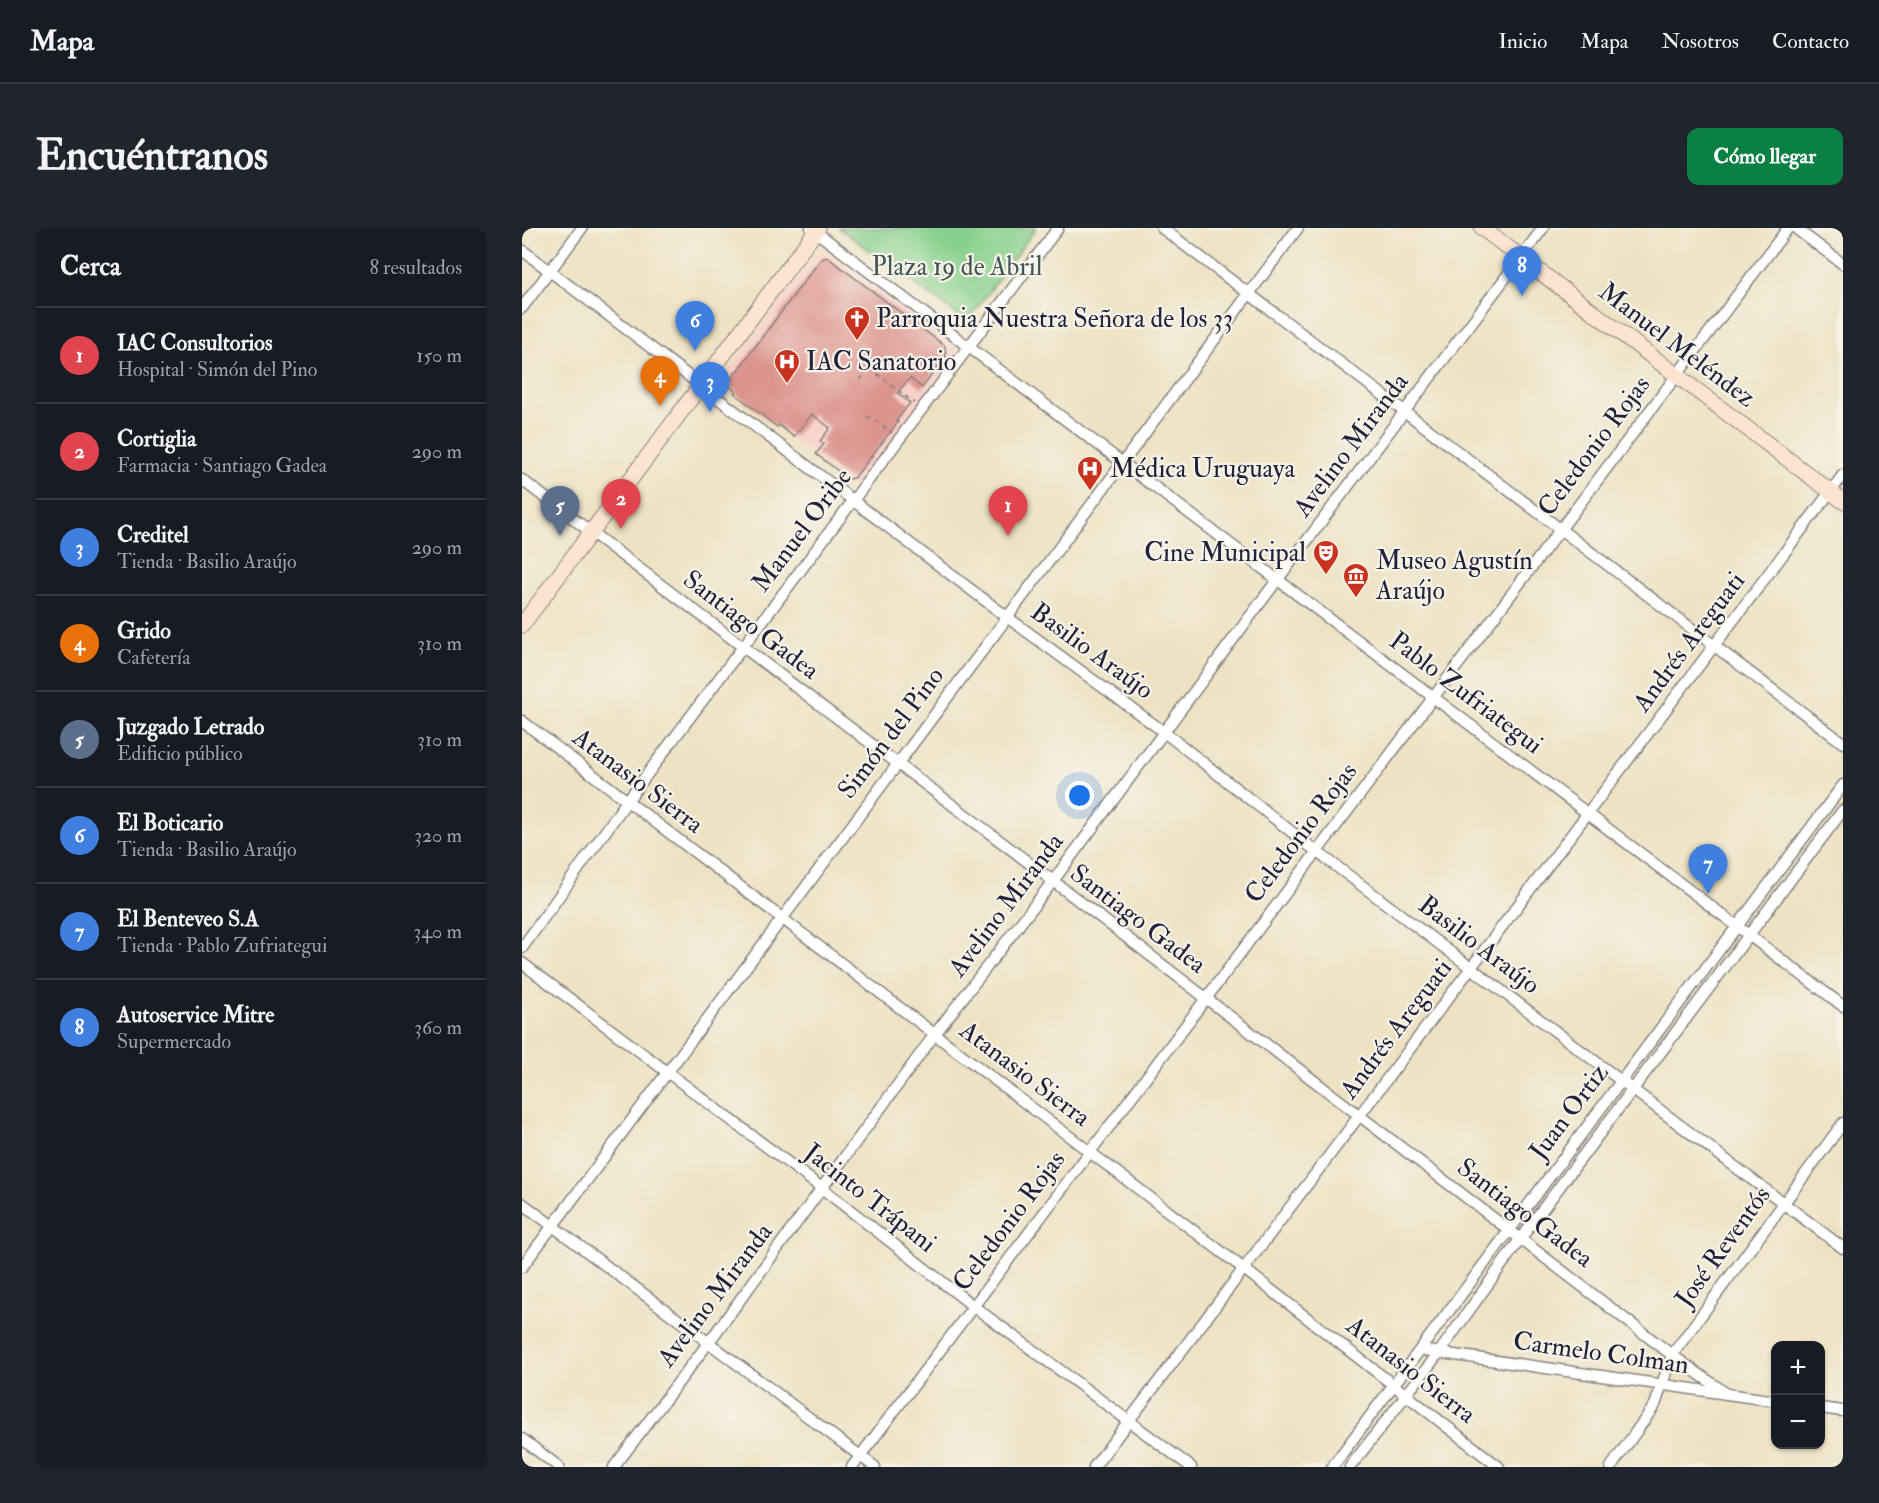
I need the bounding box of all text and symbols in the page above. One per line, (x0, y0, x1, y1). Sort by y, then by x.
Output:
text: Mapa (30, 24, 94, 59)
text: Inicio (1498, 28, 1547, 55)
text: Mapa (1580, 28, 1628, 55)
text: Nosotros (1661, 28, 1739, 55)
text: Contacto (1772, 28, 1849, 55)
button: Cómo llegar (1687, 128, 1843, 185)
text: Encuéntranos (36, 130, 268, 182)
pin: 8 (1502, 247, 1542, 296)
text: Cerca (60, 251, 121, 283)
park label: Plaza 19 de Abril (872, 251, 1043, 283)
text: 8 resultados (369, 255, 462, 280)
street label: Manuel Meléndez (1592, 276, 1762, 415)
pin: 6 (676, 302, 714, 351)
place label: Parroquia Nuestra Señora de los 33 (876, 303, 1233, 335)
church icon: Parroquia Nuestra Señora de los 33 (842, 304, 872, 342)
text: IAC Consultorios (117, 329, 272, 357)
text: 1 (76, 343, 83, 368)
text: 150 m (416, 343, 462, 368)
place label: IAC Sanatorio (806, 346, 956, 378)
hospital icon: IAC Sanatorio (772, 347, 802, 385)
pin: 4 (640, 356, 680, 406)
text: Hospital · Simón del Pino (117, 357, 317, 382)
pin: 3 (690, 362, 729, 412)
street label: Avelino Miranda (1286, 366, 1416, 524)
street label: Celedonio Rojas (1531, 369, 1657, 522)
text: Cortiglia (117, 425, 196, 453)
text: 2 (74, 439, 85, 464)
text: 290 m (412, 439, 462, 464)
text: Farmacia · Santiago Gadea (117, 453, 327, 478)
place label: Médica Uruguaya (1110, 453, 1295, 485)
hospital icon: Médica Uruguaya (1075, 454, 1105, 492)
street label: Manuel Oribe (745, 462, 859, 598)
pin: 2 (602, 480, 640, 529)
pin: 5 (540, 486, 579, 536)
pin: 1 (988, 486, 1028, 536)
text: Creditel (117, 521, 189, 549)
text: 3 (76, 535, 83, 560)
text: 290 m (412, 535, 462, 560)
place label: Cine Municipal (1144, 537, 1306, 570)
theatre icon: Cine Municipal (1311, 538, 1341, 576)
place label: Museo Agustín Araújo (1375, 545, 1533, 607)
text: Tienda · Basilio Araújo (117, 549, 297, 574)
museum icon: Museo Agustín Araújo (1341, 561, 1371, 599)
street label: Santiago Gadea (677, 563, 826, 687)
street label: Andrés Areguati (1625, 566, 1752, 719)
street label: Basilio Araújo (1024, 596, 1160, 706)
text: Grido (117, 617, 171, 645)
street label: Pablo Zufriategui (1383, 625, 1549, 761)
text: 4 (74, 631, 85, 656)
text: 310 m (417, 631, 462, 656)
text: Cafetería (117, 645, 190, 670)
street label: Simón del Pino (831, 661, 951, 805)
text: Juzgado Letrado (117, 713, 264, 741)
street label: Atanasio Sierra (565, 721, 710, 841)
text: 5 (75, 727, 84, 752)
text: 310 m (417, 727, 462, 752)
text: Edificio público (117, 741, 243, 766)
street label: Celedonio Rojas (1238, 756, 1364, 909)
your location (1065, 781, 1094, 810)
text: El Boticario (117, 809, 223, 837)
text: 6 (74, 823, 85, 848)
text: 320 m (414, 823, 462, 848)
street label: Avelino Miranda (941, 826, 1071, 984)
text: Tienda · Basilio Araújo (117, 837, 297, 862)
pin: 7 (1688, 844, 1728, 894)
street label: Santiago Gadea (1064, 857, 1213, 981)
street label: Basilio Araújo (1412, 889, 1546, 1001)
text: El Benteveo S.A (117, 905, 259, 933)
text: 7 (75, 919, 84, 944)
text: 340 m (414, 919, 462, 944)
text: Tienda · Pablo Zufriategui (117, 933, 327, 958)
street label: Andrés Areguati (1332, 953, 1459, 1106)
text: Autoservice Mitre (117, 1001, 274, 1029)
street label: Atanasio Sierra (952, 1014, 1097, 1134)
text: 8 (75, 1015, 84, 1040)
text: 360 m (414, 1015, 462, 1040)
text: Supermercado (117, 1029, 231, 1054)
street label: Juan Ortiz (1522, 1057, 1616, 1167)
street label: Jacinto Trápani (796, 1136, 942, 1260)
street label: Celedonio Rojas (946, 1144, 1072, 1297)
street label: Santiago Gadea (1451, 1151, 1600, 1275)
street label: José Reventós (1668, 1180, 1778, 1315)
street label: Avelino Miranda (650, 1216, 780, 1374)
street label: Atanasio Sierra (1339, 1309, 1482, 1431)
street label: Carmelo Colman (1511, 1325, 1691, 1381)
map controls (1771, 1341, 1825, 1449)
button: + (1771, 1341, 1825, 1395)
button: − (1771, 1395, 1825, 1449)

